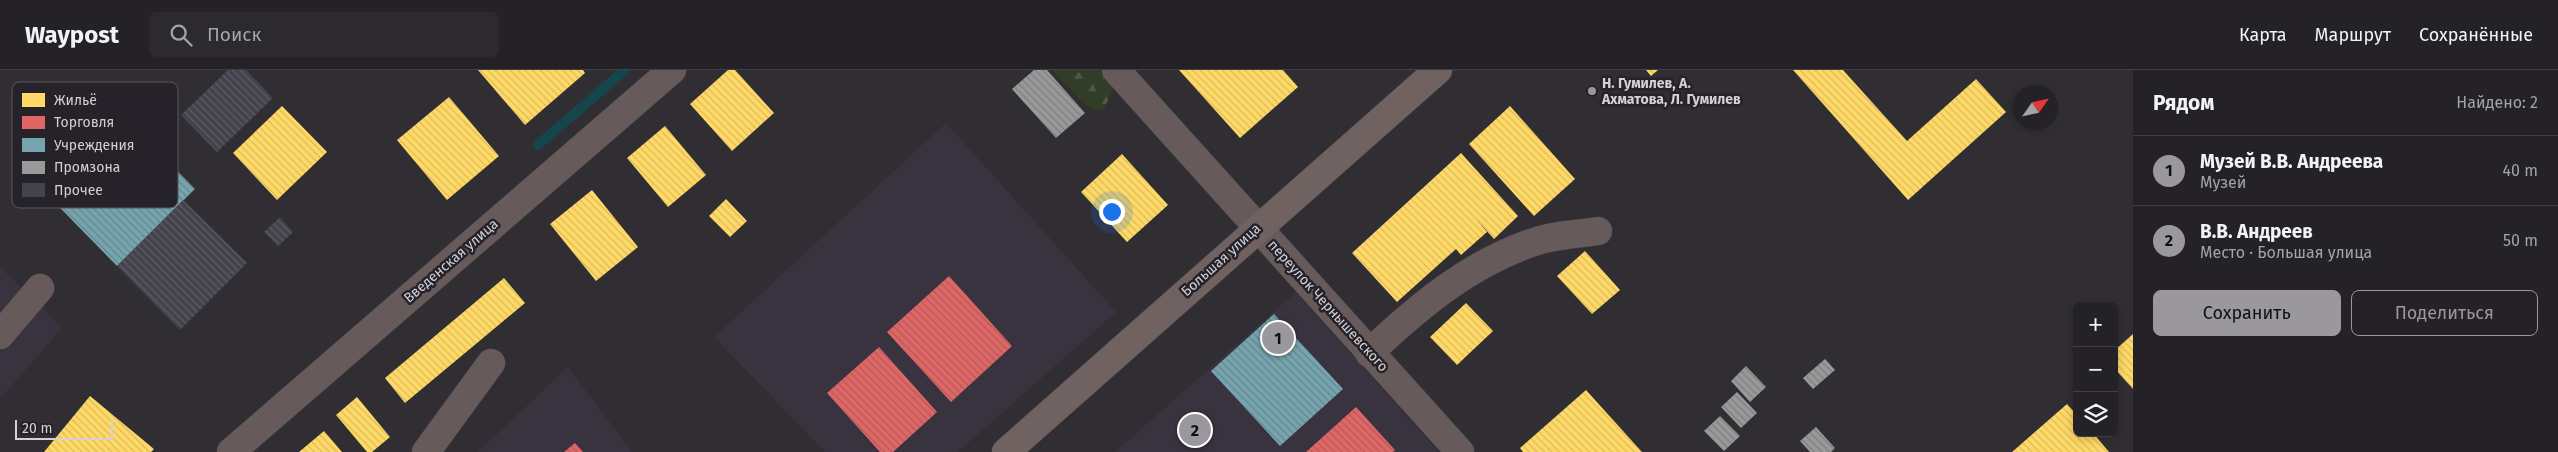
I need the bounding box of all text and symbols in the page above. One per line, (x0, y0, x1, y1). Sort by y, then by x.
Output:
search box (149, 12, 499, 57)
text: Waypost (25, 21, 119, 49)
icon: search (167, 21, 195, 49)
text: Поиск (207, 23, 261, 46)
text: Карта (2239, 24, 2287, 46)
text: Маршрут (2315, 24, 2391, 46)
text: Сохранённые (2419, 24, 2533, 46)
place label: Н. Гумилев, А. Ахматова, Л. Гумилев (1601, 75, 1741, 108)
legend (12, 82, 178, 208)
marker: Н. Гумилев, А. Ахматова, Л. Гумилев (1586, 85, 1598, 97)
north arrow (2013, 85, 2058, 130)
text: Рядом (2153, 90, 2214, 116)
text: Жильё (54, 92, 97, 109)
text: Найдено: 2 (2456, 93, 2538, 112)
text: Торговля (54, 114, 114, 131)
text: Учреждения (54, 137, 135, 154)
text: Музей В.В. Андреева (2200, 150, 2383, 173)
text: Промзона (54, 159, 120, 176)
text: 1 (2165, 161, 2173, 180)
text: 40 m (2503, 161, 2538, 180)
text: Музей (2200, 173, 2246, 192)
text: Прочее (54, 182, 103, 199)
your location (1099, 199, 1125, 225)
street label: Введенская улица (400, 215, 502, 307)
street label: Большая улица (1178, 220, 1264, 300)
text: В.В. Андреев (2200, 220, 2313, 243)
text: 2 (2165, 231, 2173, 250)
text: 50 m (2503, 231, 2538, 250)
street label: переулок Чернышевского (1264, 237, 1392, 375)
text: Место · Большая улица (2200, 243, 2372, 262)
button: Сохранить (2153, 290, 2341, 336)
button: Поделиться (2351, 290, 2538, 336)
map controls (2073, 302, 2118, 437)
button: + (2073, 302, 2118, 347)
pin: 1 (1262, 319, 1294, 357)
button: − (2073, 347, 2118, 392)
button: layers (2073, 392, 2118, 437)
pin: 2 (1179, 411, 1211, 449)
scale bar (15, 417, 112, 440)
text: 20 m (22, 420, 52, 437)

